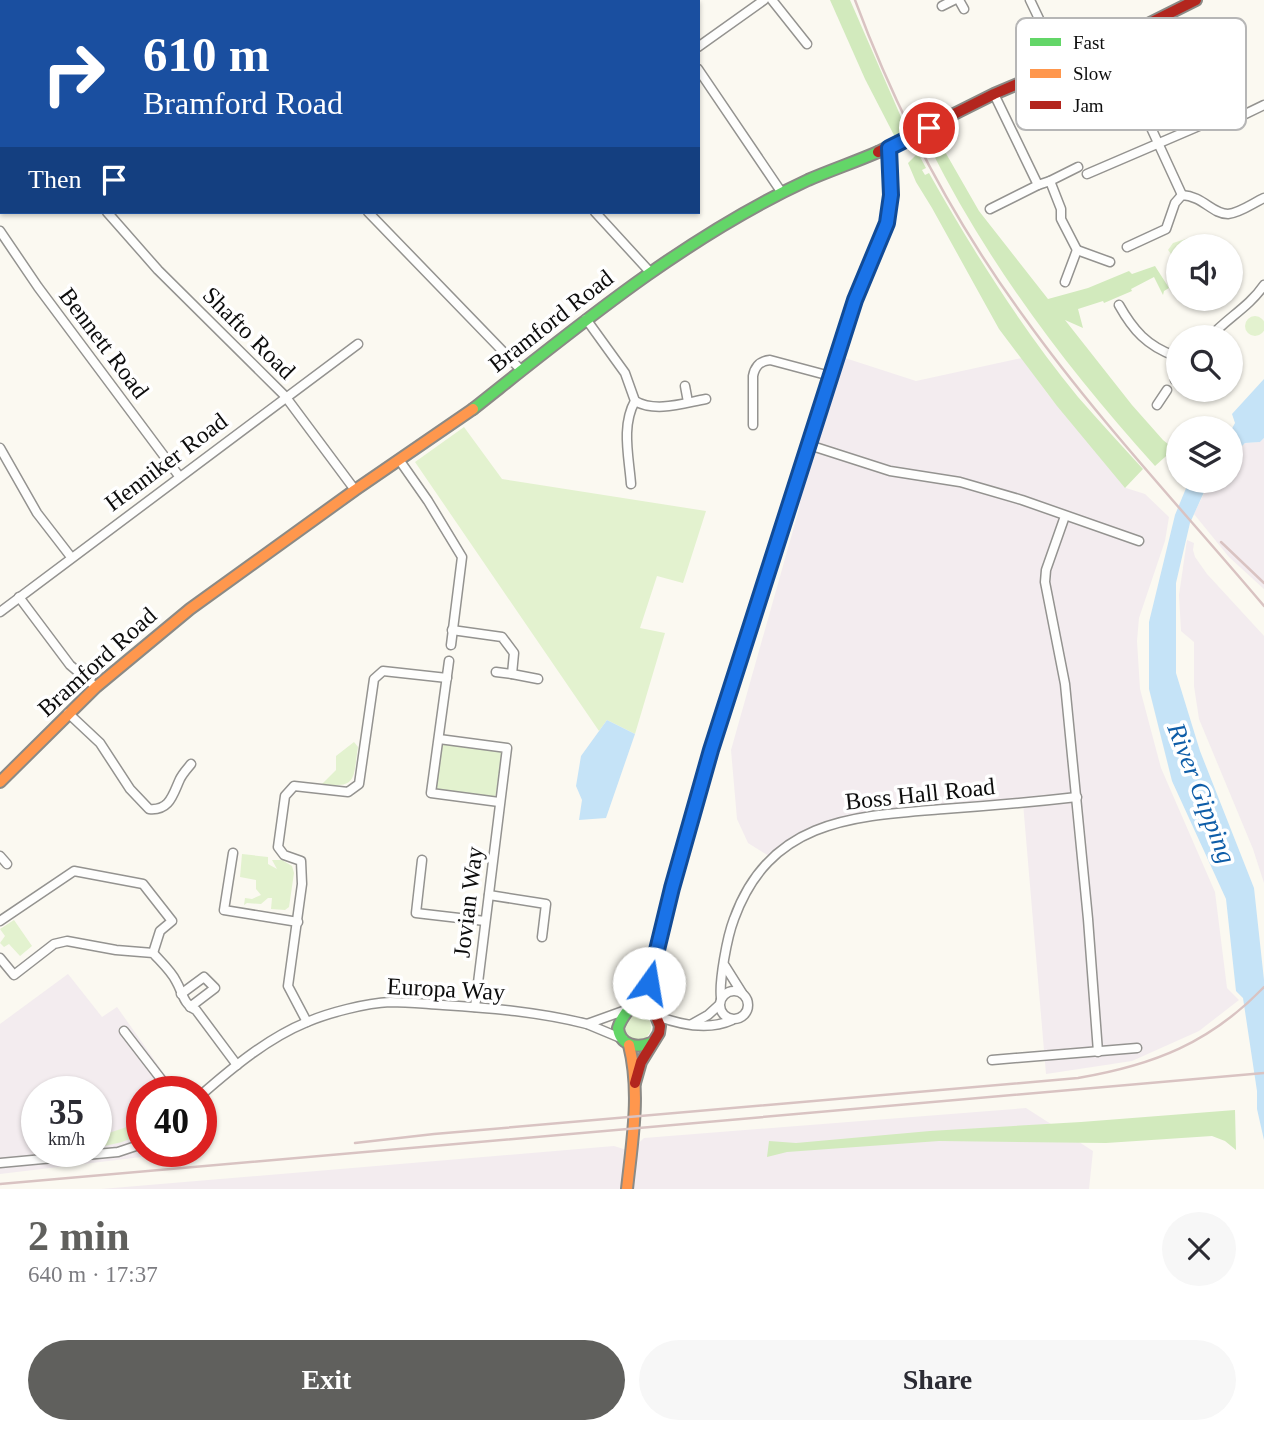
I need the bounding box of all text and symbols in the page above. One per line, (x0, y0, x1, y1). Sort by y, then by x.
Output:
legend (1016, 18, 1246, 130)
text: 610 m (143, 27, 270, 82)
icon: right (28, 28, 119, 119)
text: Fast (1073, 32, 1105, 53)
text: Slow (1073, 63, 1112, 84)
text: Bramford Road (143, 85, 343, 121)
text: Jam (1073, 95, 1104, 116)
pin (899, 98, 959, 158)
icon: arrive (910, 109, 948, 147)
icon: arrive (95, 161, 133, 199)
text: Then (28, 165, 81, 194)
map controls (1166, 234, 1243, 493)
button: sound (1166, 234, 1243, 311)
street label: Bramford Road (484, 265, 618, 377)
street label: Shafto Road (198, 282, 300, 384)
street label: Bennett Road (54, 283, 154, 403)
button: search (1166, 325, 1243, 402)
street label: Henniker Road (100, 408, 232, 516)
button: layers (1166, 416, 1243, 493)
street label: Bramford Road (33, 602, 161, 722)
water label: River Gipping (1161, 718, 1242, 867)
street label: Boss Hall Road (844, 773, 996, 815)
street label: Jovian Way (448, 845, 488, 959)
position arrow (612, 946, 686, 1020)
street label: Europa Way (386, 973, 506, 1005)
speed limit sign: 40 (126, 1076, 217, 1167)
text: 35 (49, 1093, 84, 1132)
text: km/h (48, 1129, 85, 1149)
button: close (1162, 1212, 1236, 1286)
text: 2 min (28, 1213, 130, 1259)
text: 640 m · 17:37 (28, 1262, 158, 1287)
button: Exit (28, 1340, 625, 1420)
button: Share (639, 1340, 1236, 1420)

